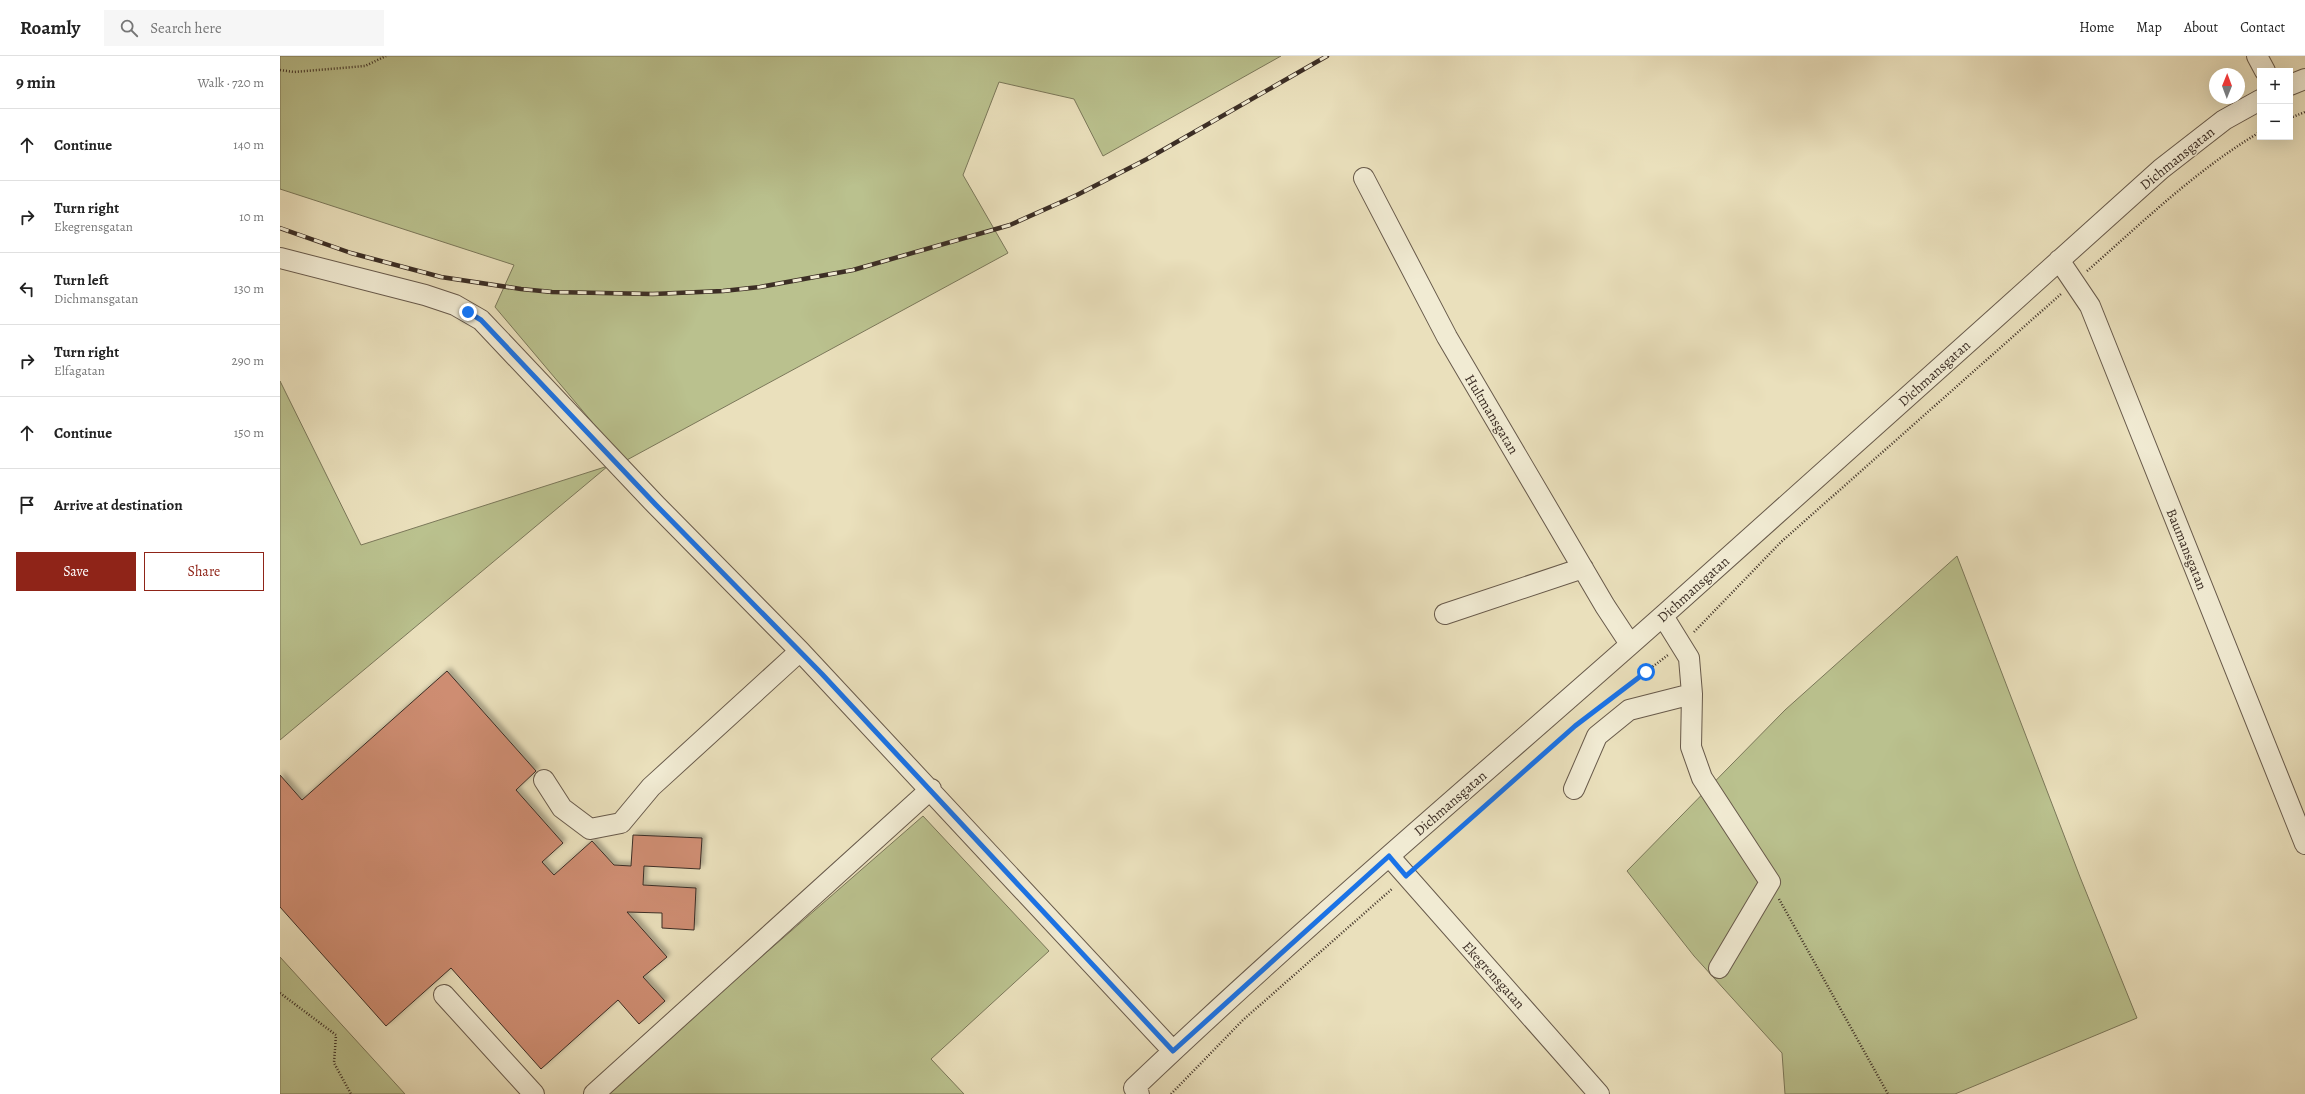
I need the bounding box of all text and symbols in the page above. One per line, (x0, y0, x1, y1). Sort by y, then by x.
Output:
search box (104, 10, 384, 46)
text: Roamly (20, 15, 80, 41)
icon: search (118, 17, 140, 39)
text: Search here (150, 18, 222, 38)
text: Home (2079, 18, 2114, 37)
text: Map (2136, 18, 2162, 37)
text: About (2184, 18, 2218, 37)
text: Contact (2240, 18, 2285, 37)
north arrow (2209, 68, 2245, 104)
map controls (2257, 68, 2293, 140)
button: + (2257, 68, 2293, 104)
text: 9 min (16, 71, 56, 94)
text: Walk · 720 m (198, 74, 264, 91)
button: − (2257, 104, 2293, 140)
street label: Dichmansgatan (2136, 122, 2219, 194)
icon: ahead (16, 134, 38, 156)
text: Continue (54, 135, 112, 155)
text: 140 m (233, 136, 264, 153)
text: Turn right (54, 198, 119, 218)
icon: right (16, 206, 38, 228)
text: 10 m (239, 208, 264, 225)
text: Ekegrensgatan (54, 218, 133, 235)
text: Turn left (54, 270, 109, 290)
icon: left (16, 278, 38, 300)
text: 130 m (234, 280, 264, 297)
text: Dichmansgatan (54, 290, 138, 307)
route end (459, 303, 477, 321)
street label: Dichmansgatan (1894, 336, 1975, 411)
text: Turn right (54, 342, 119, 362)
icon: right (16, 350, 38, 372)
text: 290 m (232, 352, 264, 369)
text: Elfagatan (54, 362, 105, 379)
street label: Hultmansgatan (1460, 371, 1523, 458)
icon: ahead (16, 422, 38, 444)
text: Continue (54, 423, 112, 443)
text: 150 m (234, 424, 264, 441)
icon: arrive (16, 494, 38, 516)
text: Arrive at destination (54, 495, 183, 515)
street label: Baumansgatan (2162, 506, 2212, 593)
button: Save (16, 552, 136, 591)
button: Share (144, 552, 264, 591)
street label: Dichmansgatan (1653, 552, 1734, 627)
route start (1637, 663, 1655, 681)
street label: Dichmansgatan (1410, 766, 1491, 840)
street label: Ekegrensgatan (1458, 937, 1529, 1014)

